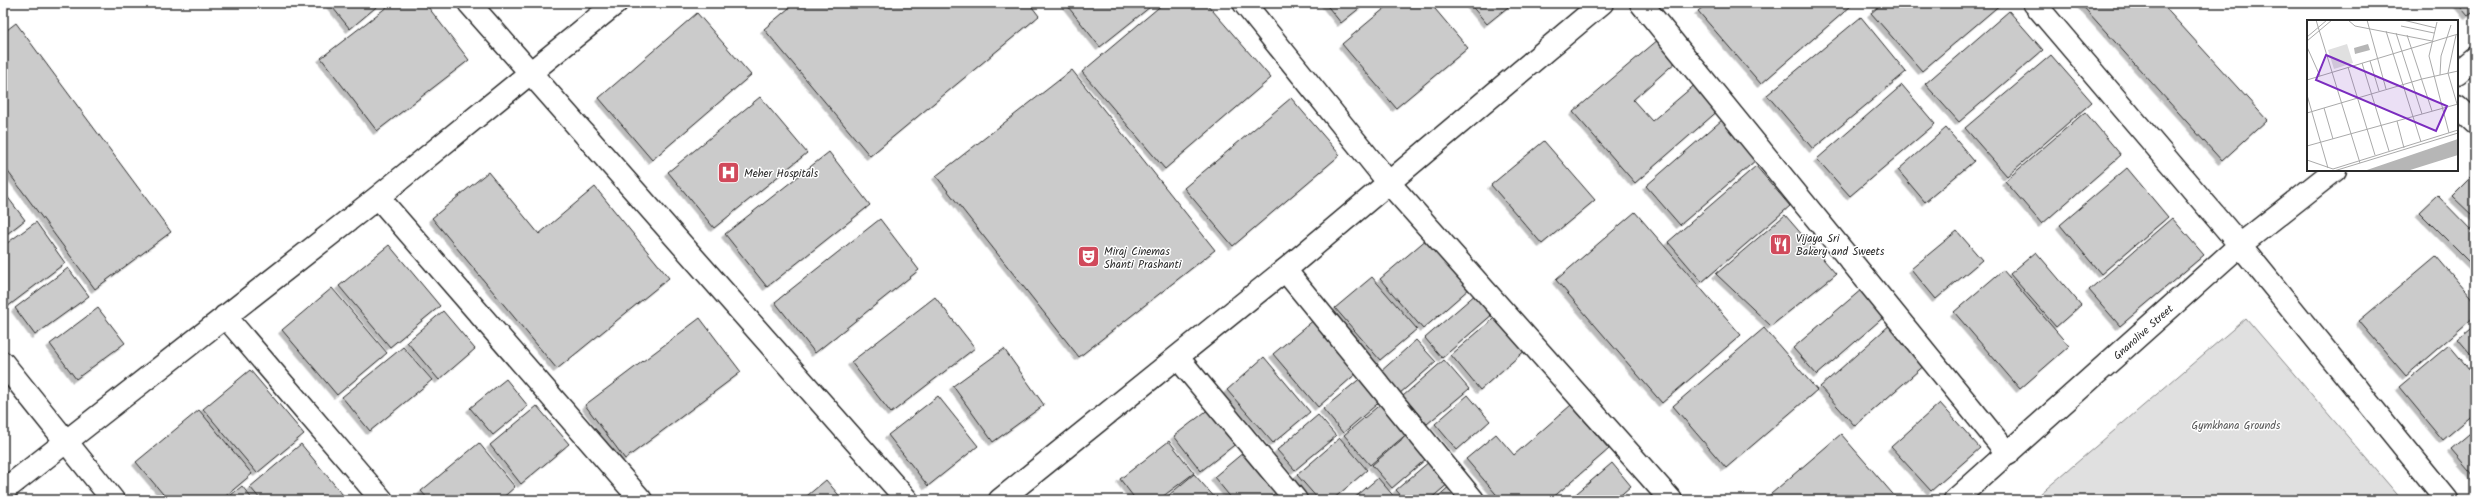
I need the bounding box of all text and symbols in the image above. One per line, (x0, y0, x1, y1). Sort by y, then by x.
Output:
inset map (2307, 20, 2458, 171)
hospital icon: Meher Hospitals (716, 160, 742, 186)
place label: Meher Hospitals (744, 165, 819, 183)
place label: Vijaya Sri Bakery and Sweets (1796, 230, 1885, 261)
restaurant icon: Vijaya Sri Bakery and Sweets (1768, 231, 1794, 257)
place label: Miraj Cinemas Shanti Prashanti (1104, 243, 1182, 274)
theatre icon: Miraj Cinemas Shanti Prashanti (1075, 244, 1101, 270)
street label: Gnanolive Street (2109, 300, 2178, 365)
park label: Gymkhana Grounds (2192, 417, 2281, 435)

